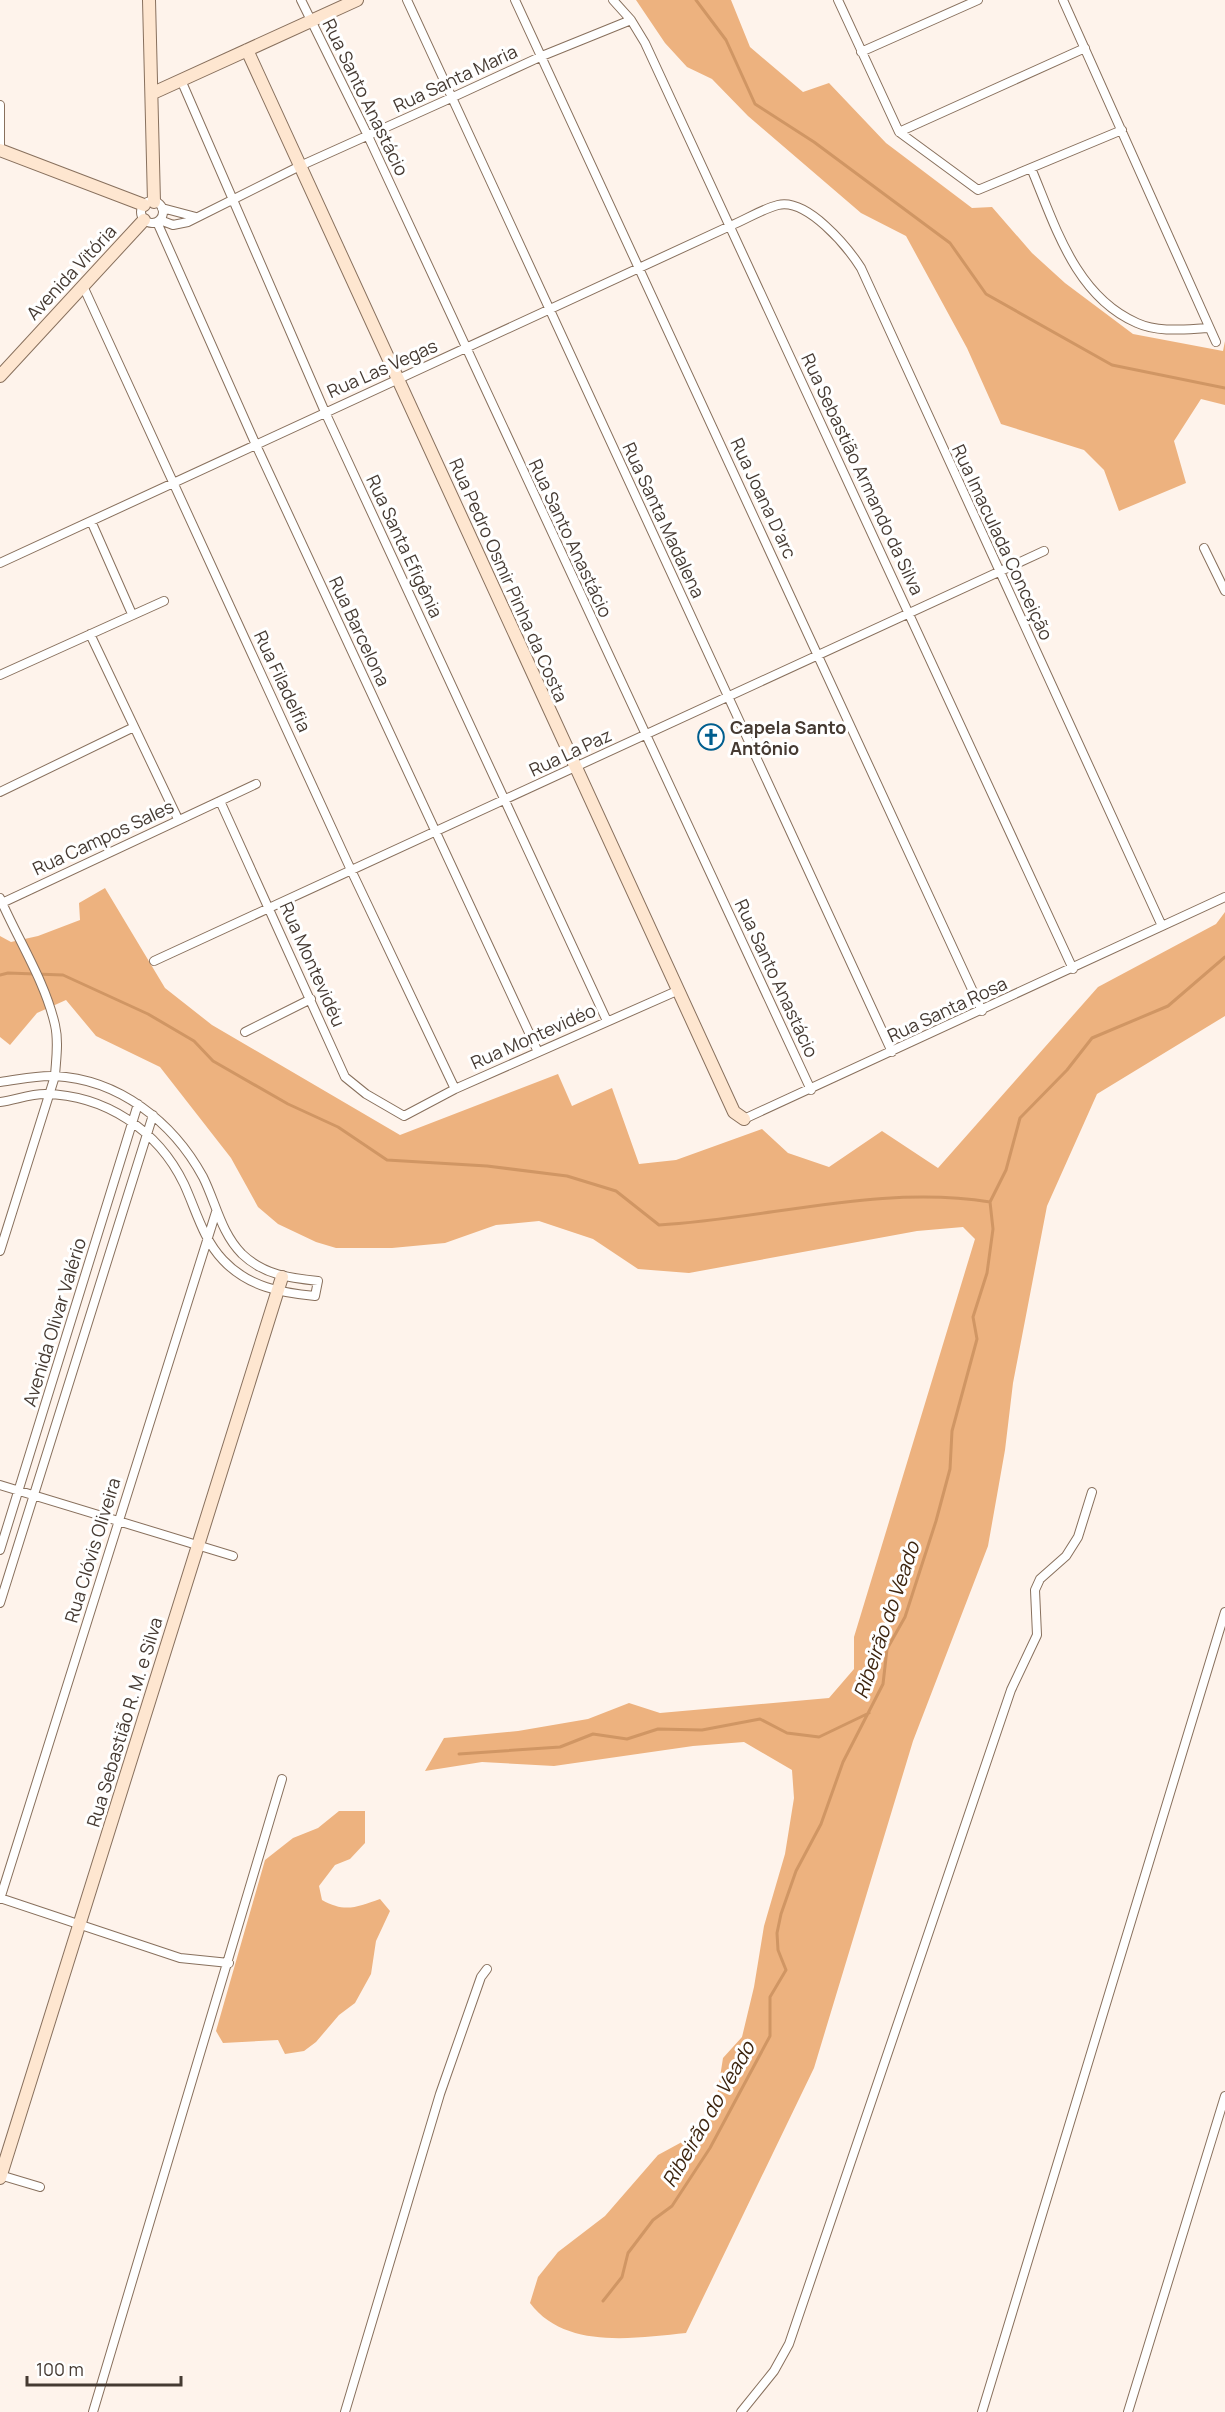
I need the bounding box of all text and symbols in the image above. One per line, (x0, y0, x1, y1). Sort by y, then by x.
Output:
street label: Rua Santo Anastácio (318, 15, 414, 179)
street label: Rua Santa Maria (389, 39, 521, 117)
street label: Avenida Vitória (21, 219, 121, 325)
street label: Rua Las Vegas (323, 333, 441, 403)
street label: Rua Sebastião Armando da Silva (796, 349, 930, 599)
street label: Rua Joana D'arc (726, 434, 802, 562)
street label: Rua Santa Madalena (617, 438, 711, 602)
street label: Rua Imaculada Conceição (947, 440, 1059, 644)
street label: Rua Pedro Osmir Pinha da Costa (444, 454, 574, 706)
street label: Rua Santo Anastácio (524, 455, 618, 621)
street label: Rua Santa Efigênia (361, 471, 449, 621)
street label: Rua Barcelona (324, 572, 396, 690)
street label: Rua Filadelfia (249, 626, 317, 736)
place label: Capela Santo Antônio (730, 715, 847, 760)
street label: Rua La Paz (525, 722, 615, 782)
church icon: Capela Santo Antônio (696, 722, 726, 752)
street label: Rua Campos Sales (28, 794, 178, 880)
street label: Rua Santo Anastácio (730, 895, 824, 1061)
street label: Rua Montevidéu (275, 898, 351, 1030)
street label: Rua Santa Rosa (883, 971, 1011, 1047)
street label: Rua Montevidéo (467, 998, 599, 1074)
street label: Avenida Olivar Valério (17, 1235, 91, 1409)
street label: Rua Clóvis Oliveira (59, 1475, 125, 1625)
water label: Ribeirão do Veado (847, 1537, 926, 1702)
street label: Rua Sebastião R. M. e Silva (81, 1614, 167, 1830)
water label: Ribeirão do Veado (655, 2035, 761, 2192)
scale bar (27, 2349, 182, 2387)
text: 100 m (36, 2357, 84, 2381)

